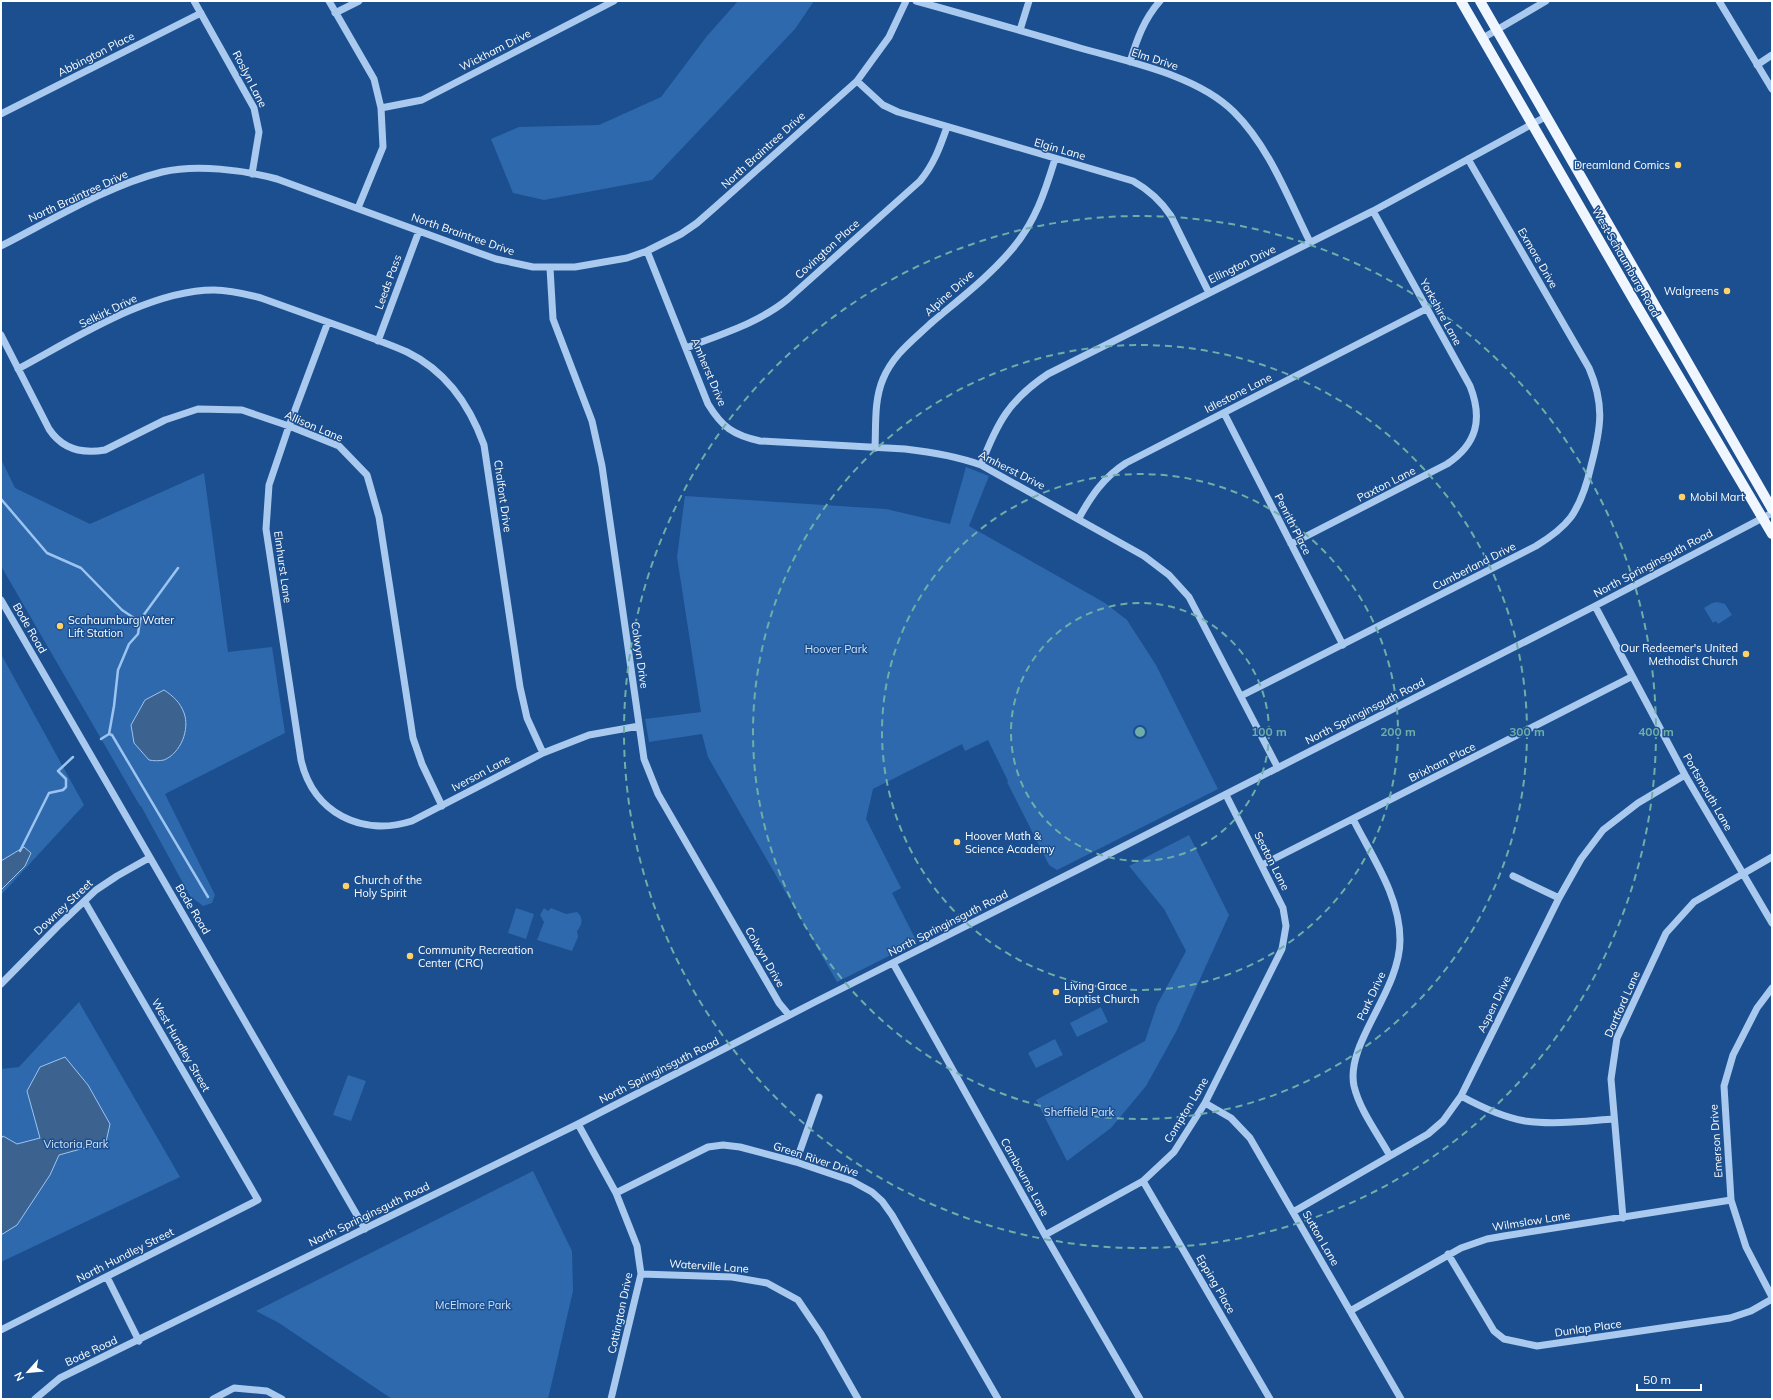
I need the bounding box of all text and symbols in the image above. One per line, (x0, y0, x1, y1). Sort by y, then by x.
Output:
street label: Wickham Drive (457, 26, 533, 74)
street label: Abbington Place (55, 29, 137, 79)
street label: Elm Drive (1130, 45, 1180, 73)
street label: Roslyn Lane (230, 48, 270, 110)
street label: North Braintree Drive (718, 109, 808, 191)
street label: Elgin Lane (1033, 135, 1087, 163)
place label: Dreamland Comics (1574, 158, 1670, 172)
marker: Dreamland Comics (1673, 160, 1683, 170)
street label: North Braintree Drive (26, 167, 130, 225)
street label: West Schaumburg Road (1589, 205, 1663, 319)
street label: North Braintree Drive (410, 210, 516, 258)
street label: Covington Place (792, 216, 862, 282)
street label: Exmore Drive (1515, 225, 1561, 291)
street label: Ellington Drive (1206, 242, 1278, 286)
street label: Leeds Pass (372, 253, 404, 311)
street label: Alpine Drive (921, 267, 977, 319)
street label: Yorkshire Lane (1416, 275, 1465, 348)
place label: Walgreens (1664, 284, 1719, 298)
marker: Walgreens (1722, 286, 1732, 296)
street label: Selkirk Drive (77, 291, 139, 331)
street label: Amherst Drive (688, 336, 730, 408)
street label: Idlestone Lane (1202, 370, 1274, 416)
street label: Allison Lane (283, 407, 345, 445)
street label: Amherst Drive (976, 447, 1048, 493)
street label: Chalfont Drive (491, 459, 515, 533)
street label: Paxton Lane (1354, 463, 1418, 505)
place label: Mobil Mart (1690, 490, 1745, 504)
street label: Penrith Place (1272, 491, 1314, 557)
marker: Mobil Mart (1677, 492, 1687, 502)
street label: North Springinsguth Road (1591, 526, 1715, 600)
street label: Elmhurst Lane (271, 530, 295, 604)
street label: Cumberland Drive (1430, 539, 1518, 593)
street label: Bode Road (10, 600, 50, 656)
place label: Scahaumburg Water Lift Station (68, 613, 174, 640)
marker: Scahaumburg Water Lift Station (55, 621, 65, 631)
street label: Colwyn Drive (628, 621, 652, 689)
place label: Our Redeemer's United Methodist Church (1620, 641, 1738, 668)
park label: Hoover Park (805, 642, 868, 656)
marker: Our Redeemer's United Methodist Church (1741, 649, 1751, 659)
street label: North Springinsguth Road (1303, 675, 1427, 747)
text: 100 m (1251, 724, 1287, 739)
text: 200 m (1380, 724, 1416, 739)
text: 300 m (1509, 724, 1545, 739)
text: 400 m (1638, 724, 1674, 739)
centre of rings (1133, 725, 1147, 739)
street label: Brixham Place (1406, 739, 1478, 785)
street label: Portsmouth Lane (1680, 751, 1736, 833)
street label: Iverson Lane (449, 752, 513, 794)
place label: Hoover Math & Science Academy (965, 829, 1055, 856)
street label: Seaton Lane (1251, 829, 1293, 893)
marker: Hoover Math & Science Academy (952, 837, 962, 847)
place label: Church of the Holy Spirit (354, 873, 422, 900)
street label: Downey Street (31, 876, 95, 938)
street label: Bode Road (173, 881, 213, 937)
marker: Church of the Holy Spirit (341, 881, 351, 891)
street label: North Springinsguth Road (886, 887, 1010, 959)
street label: Colwyn Drive (742, 924, 788, 990)
place label: Community Recreation Center (CRC) (418, 943, 533, 970)
marker: Community Recreation Center (CRC) (405, 951, 415, 961)
street label: Park Drive (1354, 969, 1388, 1023)
street label: Dartford Lane (1601, 969, 1643, 1039)
street label: Aspen Drive (1474, 973, 1514, 1035)
place label: Living Grace Baptist Church (1064, 979, 1139, 1006)
marker: Living Grace Baptist Church (1051, 987, 1061, 997)
street label: West Hundley Street (149, 996, 213, 1094)
street label: North Springinsguth Road (597, 1034, 721, 1106)
street label: Compton Lane (1161, 1075, 1211, 1145)
street label: Emerson Drive (1706, 1104, 1726, 1178)
park label: Sheffield Park (1044, 1105, 1115, 1119)
street label: Cambourne Lane (998, 1135, 1052, 1219)
park label: Victoria Park (43, 1137, 109, 1151)
street label: Green River Drive (772, 1139, 860, 1179)
street label: North Springinsguth Road (306, 1179, 432, 1249)
street label: Sutton Lane (1300, 1208, 1342, 1268)
street label: Wilmslow Lane (1491, 1208, 1571, 1234)
street label: North Hundley Street (74, 1224, 176, 1286)
street label: Epping Place (1193, 1252, 1239, 1316)
street label: Waterville Lane (669, 1256, 749, 1276)
street label: Cottington Drive (605, 1271, 635, 1355)
park label: McElmore Park (435, 1298, 511, 1312)
street label: Dunlap Place (1554, 1316, 1622, 1340)
street label: Bode Road (63, 1333, 119, 1369)
north arrow (8, 1352, 48, 1392)
scale bar (1637, 1366, 1701, 1392)
text: N (11, 1370, 27, 1383)
text: 50 m (1643, 1372, 1671, 1387)

